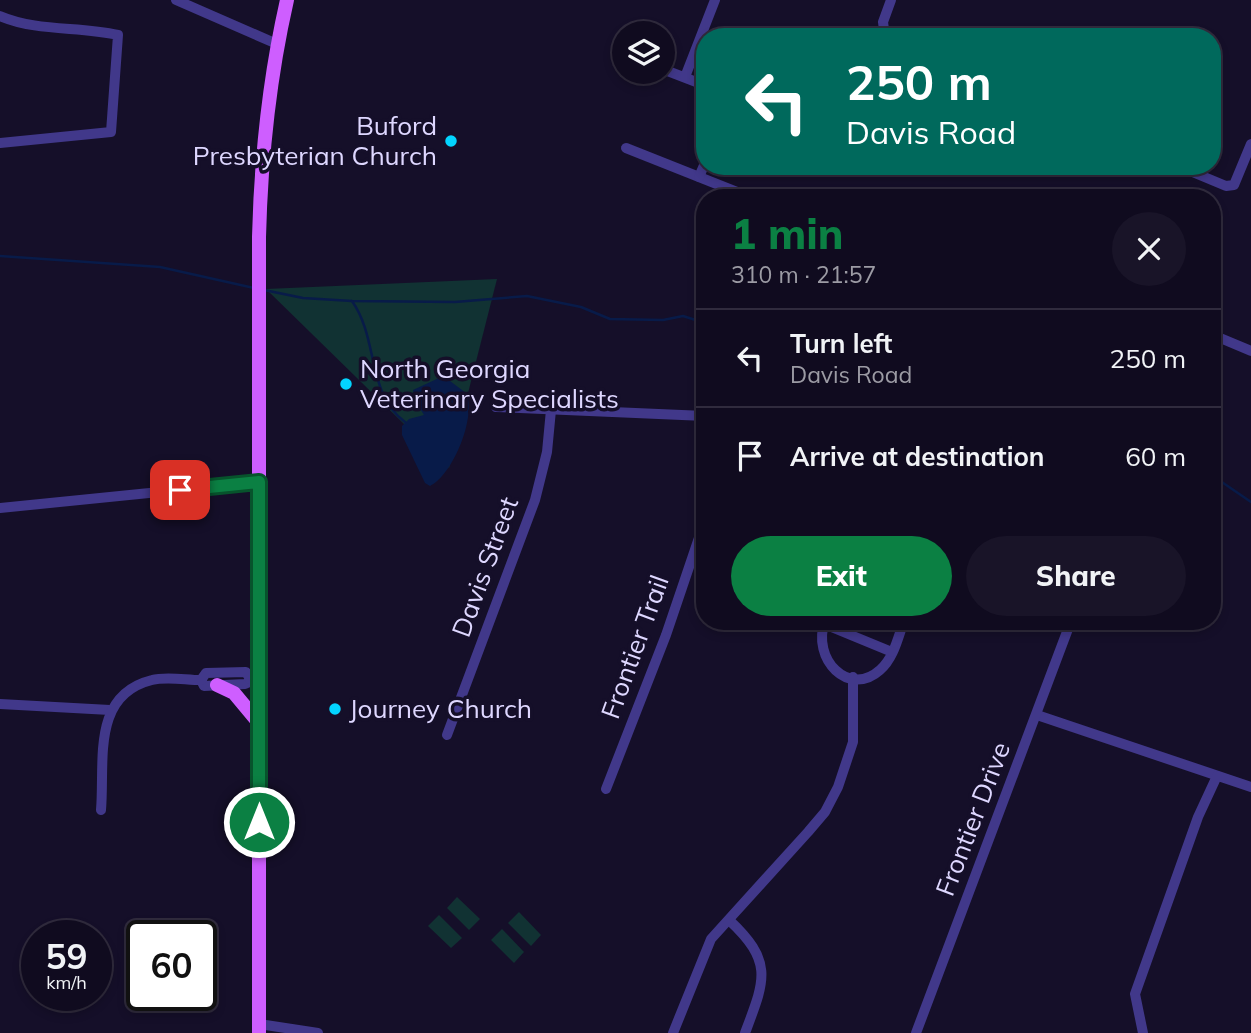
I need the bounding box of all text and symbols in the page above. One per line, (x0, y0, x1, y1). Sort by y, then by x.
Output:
map controls (612, 21, 675, 84)
button: layers (612, 21, 675, 84)
text: 250 m (846, 51, 992, 112)
icon: left (731, 56, 822, 147)
place label: Buford Presbyterian Church (193, 109, 437, 172)
text: Davis Road (846, 112, 1016, 152)
marker: Buford Presbyterian Church (443, 133, 459, 149)
text: 1 min (731, 207, 844, 260)
button: close (1112, 212, 1186, 286)
text: 310 m · 21:57 (731, 260, 876, 289)
text: Turn left (790, 327, 892, 360)
icon: left (731, 339, 769, 377)
text: 250 m (1110, 342, 1186, 375)
place label: North Georgia Veterinary Specialists (360, 352, 619, 415)
text: Davis Road (790, 360, 912, 389)
marker: North Georgia Veterinary Specialists (338, 376, 354, 392)
icon: arrive (731, 437, 769, 475)
text: Arrive at destination (790, 440, 1045, 473)
text: 60 m (1125, 440, 1186, 473)
pin (150, 460, 210, 520)
icon: arrive (161, 471, 199, 509)
street label: Davis Street (444, 492, 525, 641)
button: Exit (731, 536, 952, 616)
button: Share (966, 536, 1186, 616)
street label: Frontier Trail (593, 571, 676, 723)
place label: Journey Church (349, 692, 532, 725)
marker: Journey Church (327, 701, 343, 717)
street label: Frontier Drive (928, 737, 1017, 900)
position arrow (222, 785, 296, 859)
speed limit sign: 60 (126, 920, 217, 1011)
text: 59 (45, 934, 88, 978)
text: km/h (46, 971, 87, 994)

